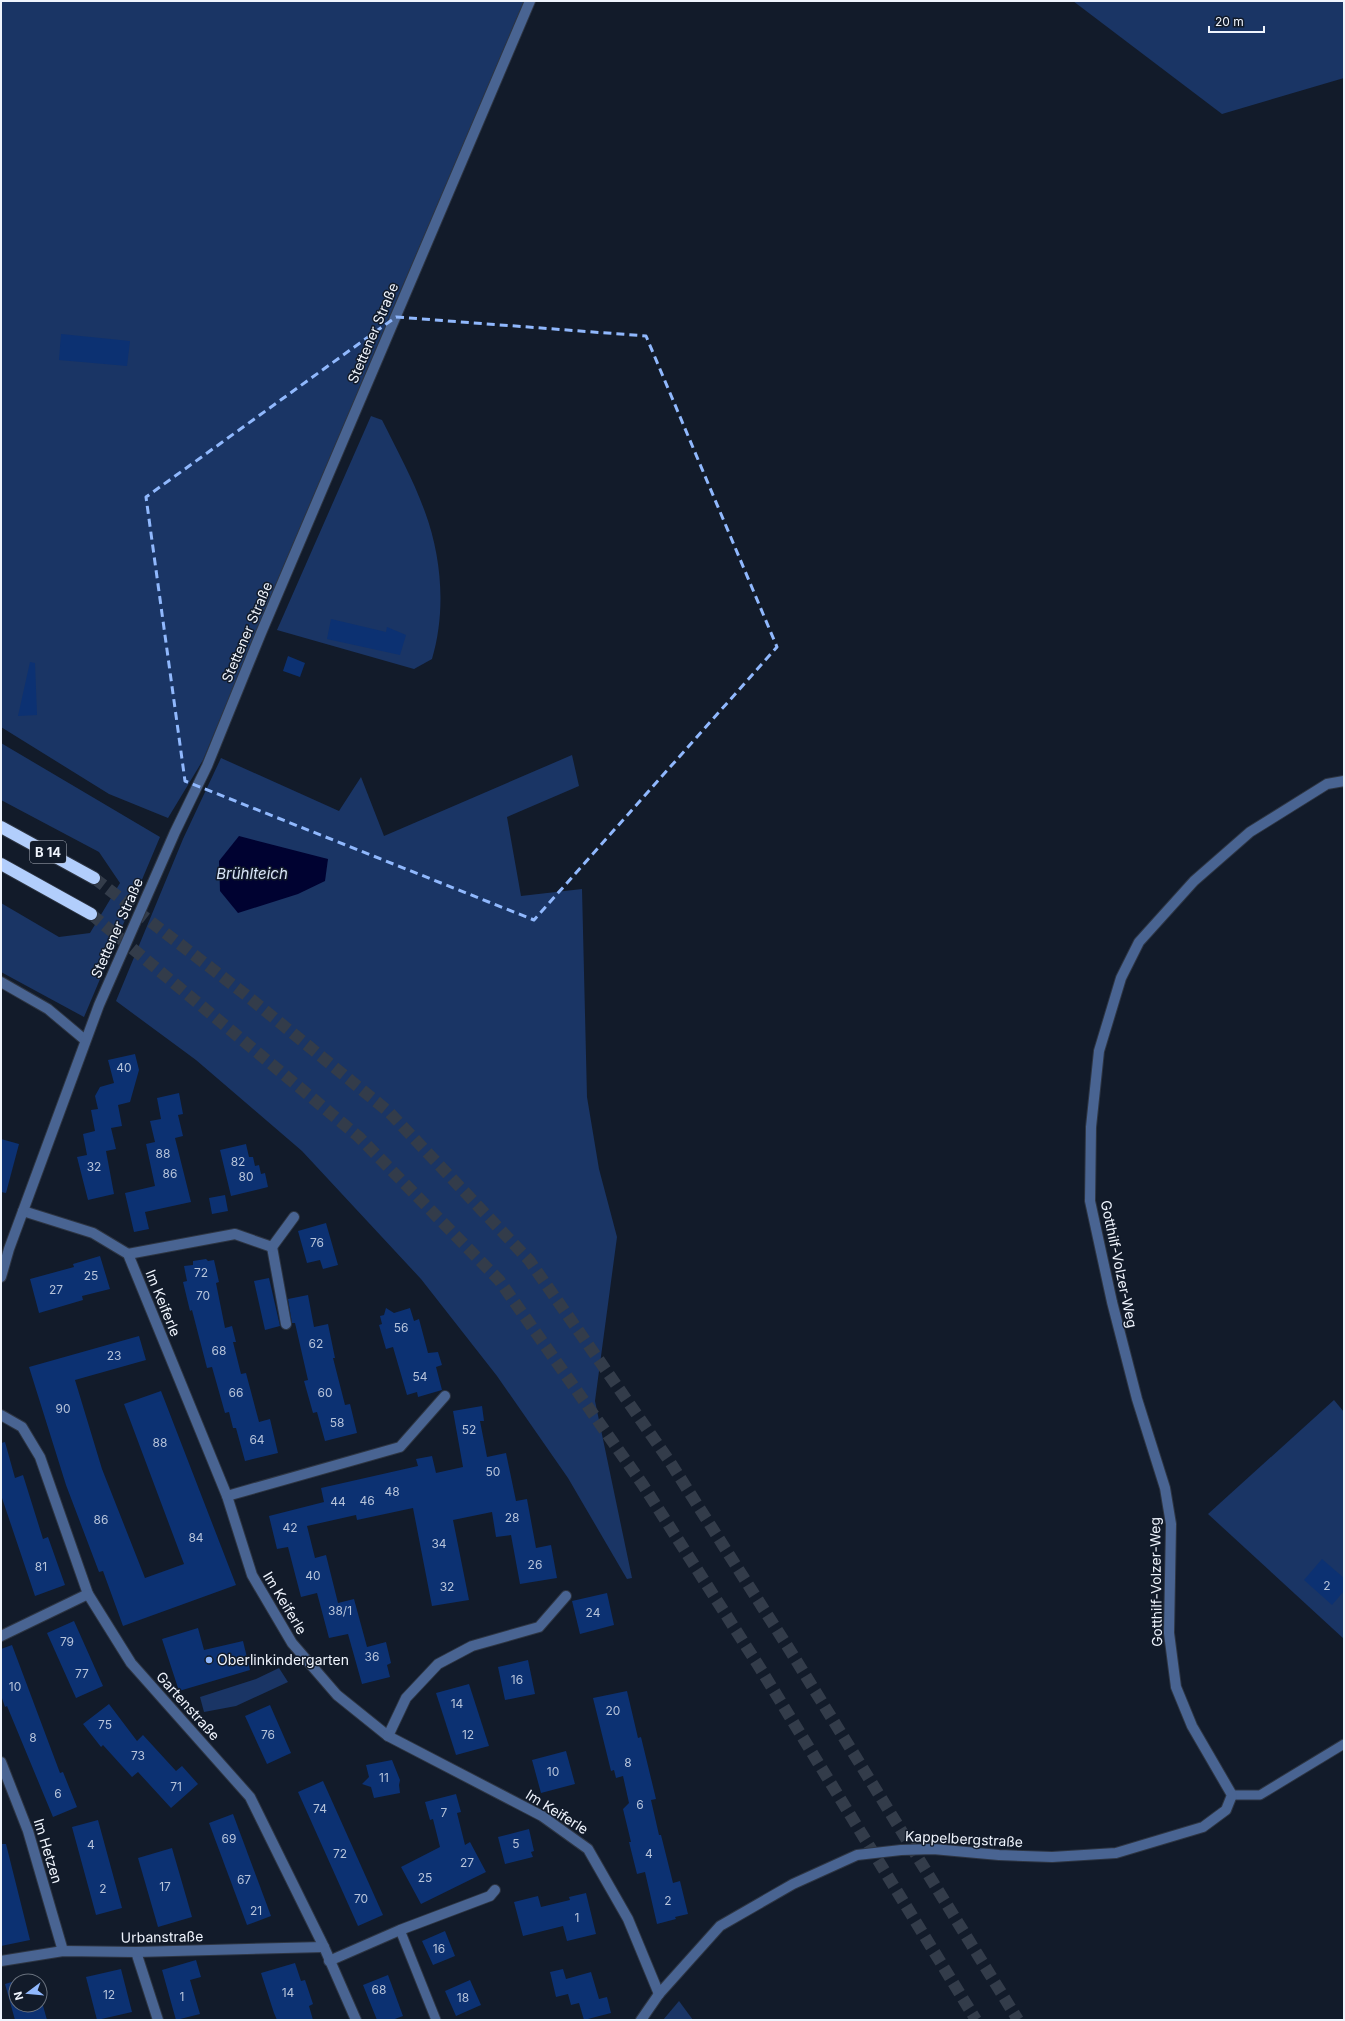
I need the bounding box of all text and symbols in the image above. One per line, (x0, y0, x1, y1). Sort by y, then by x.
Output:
scale bar (1209, 8, 1264, 34)
text: 20 m (1215, 14, 1244, 29)
street label: Stettener Straße (344, 280, 401, 386)
street label: Stettener Straße (218, 579, 275, 685)
road number: B 14 (30, 841, 66, 863)
water label: Brühlteich (216, 864, 288, 883)
street label: Stettener Straße (87, 875, 146, 980)
house number: 40 (116, 1060, 132, 1075)
house number: 88 (156, 1146, 170, 1161)
house number: 82 (231, 1154, 245, 1169)
house number: 32 (87, 1159, 101, 1174)
house number: 86 (163, 1166, 177, 1181)
house number: 80 (239, 1169, 254, 1184)
street label: Gotthilf-Volzer-Weg (1098, 1199, 1141, 1329)
house number: 76 (310, 1235, 324, 1250)
house number: 72 (194, 1265, 208, 1280)
street label: Im Keiferle (142, 1267, 185, 1339)
house number: 25 (84, 1268, 98, 1283)
house number: 27 (49, 1282, 63, 1297)
house number: 70 (196, 1288, 210, 1303)
house number: 56 (394, 1320, 408, 1335)
house number: 62 (309, 1336, 323, 1351)
house number: 68 (212, 1343, 226, 1358)
house number: 23 (107, 1348, 121, 1363)
house number: 54 (412, 1369, 428, 1384)
house number: 66 (229, 1385, 243, 1400)
house number: 60 (317, 1385, 333, 1400)
house number: 90 (55, 1401, 71, 1416)
house number: 58 (330, 1415, 344, 1430)
house number: 52 (462, 1422, 476, 1437)
house number: 64 (249, 1432, 265, 1447)
house number: 88 (153, 1435, 167, 1450)
house number: 50 (486, 1464, 500, 1479)
house number: 48 (384, 1484, 400, 1499)
house number: 46 (359, 1493, 375, 1508)
house number: 44 (330, 1494, 346, 1509)
house number: 28 (505, 1510, 519, 1525)
house number: 86 (94, 1512, 108, 1527)
street label: Gotthilf-Volzer-Weg (1146, 1517, 1165, 1647)
house number: 42 (282, 1520, 298, 1535)
house number: 84 (188, 1530, 204, 1545)
house number: 34 (431, 1536, 447, 1551)
house number: 26 (528, 1557, 542, 1572)
house number: 81 (35, 1559, 47, 1574)
street label: Im Keiferle (260, 1568, 311, 1637)
house number: 40 (305, 1568, 321, 1583)
house number: 2 (1323, 1578, 1331, 1593)
house number: 32 (440, 1579, 454, 1594)
house number: 38/1 (328, 1603, 352, 1618)
house number: 24 (586, 1605, 601, 1620)
house number: 79 (60, 1634, 74, 1649)
house number: 36 (365, 1649, 379, 1664)
place label: Oberlinkindergarten (217, 1651, 349, 1668)
marker: Oberlinkindergarten (204, 1655, 214, 1665)
house number: 77 (75, 1666, 89, 1681)
street label: Gartenstraße (153, 1668, 224, 1744)
house number: 16 (511, 1672, 523, 1687)
house number: 10 (9, 1679, 21, 1694)
house number: 14 (451, 1696, 464, 1711)
house number: 20 (606, 1703, 620, 1718)
house number: 75 (98, 1717, 112, 1732)
house number: 76 (261, 1727, 275, 1742)
house number: 12 (462, 1727, 474, 1742)
house number: 8 (29, 1730, 37, 1745)
house number: 73 (131, 1748, 145, 1763)
house number: 8 (624, 1755, 632, 1770)
house number: 10 (547, 1764, 559, 1779)
house number: 11 (379, 1770, 389, 1785)
house number: 71 (170, 1779, 182, 1794)
house number: 6 (54, 1786, 62, 1801)
street label: Im Keiferle (523, 1786, 592, 1837)
house number: 6 (636, 1797, 644, 1812)
house number: 74 (313, 1801, 327, 1816)
house number: 7 (441, 1805, 448, 1820)
street label: Im Hetzen (31, 1816, 66, 1885)
street label: Kappelbergstraße (905, 1827, 1023, 1850)
house number: 69 (222, 1831, 236, 1846)
house number: 5 (512, 1836, 520, 1851)
house number: 4 (87, 1837, 95, 1852)
house number: 72 (333, 1846, 347, 1861)
house number: 4 (645, 1846, 653, 1861)
house number: 27 (460, 1855, 474, 1870)
house number: 25 (418, 1870, 432, 1885)
house number: 67 (237, 1872, 251, 1887)
house number: 17 (159, 1879, 171, 1894)
house number: 2 (99, 1881, 107, 1896)
house number: 70 (354, 1891, 368, 1906)
house number: 2 (664, 1893, 672, 1908)
house number: 21 (250, 1903, 262, 1918)
house number: 1 (575, 1910, 579, 1925)
street label: Urbanstraße (121, 1927, 203, 1946)
house number: 16 (433, 1941, 445, 1956)
north arrow (8, 1973, 48, 2013)
house number: 68 (372, 1982, 386, 1997)
house number: 14 (282, 1985, 295, 2000)
house number: 12 (103, 1987, 115, 2002)
house number: 1 (180, 1989, 184, 2004)
text: N (11, 1990, 26, 2002)
house number: 18 (457, 1990, 469, 2005)

